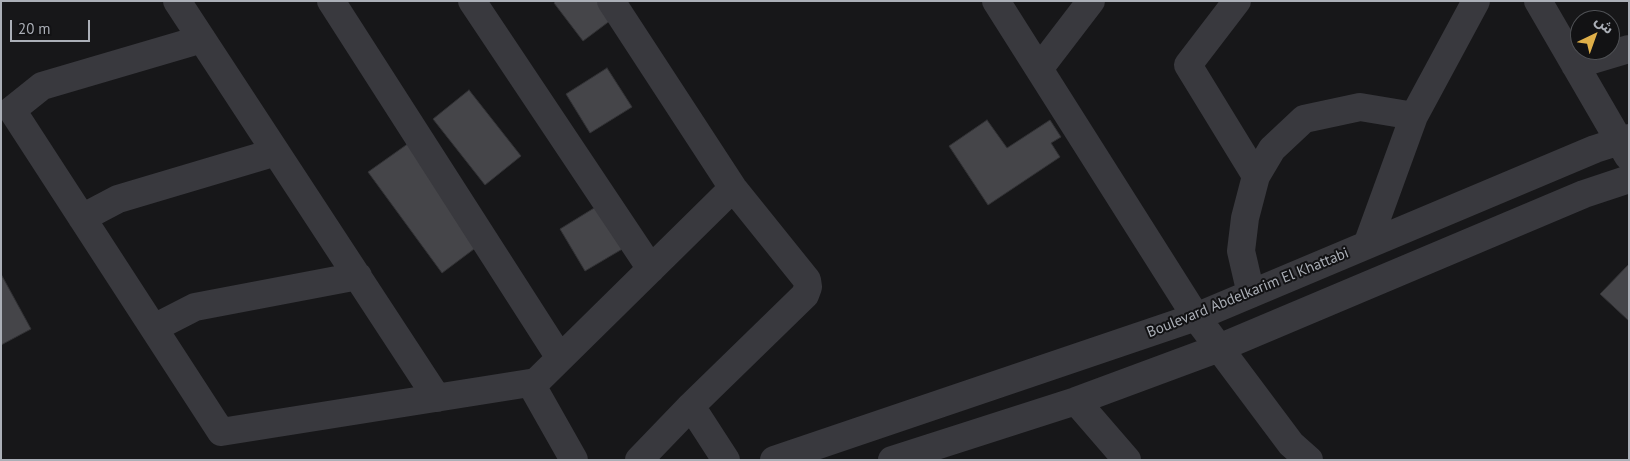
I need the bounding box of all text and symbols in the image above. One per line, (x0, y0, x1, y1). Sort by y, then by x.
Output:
scale bar (12, 10, 92, 42)
north arrow (1570, 10, 1620, 60)
text: ش (1591, 11, 1618, 38)
text: 20 m (18, 19, 51, 38)
street label: Boulevard Abdelkarim El Khattabi (1144, 244, 1352, 342)

